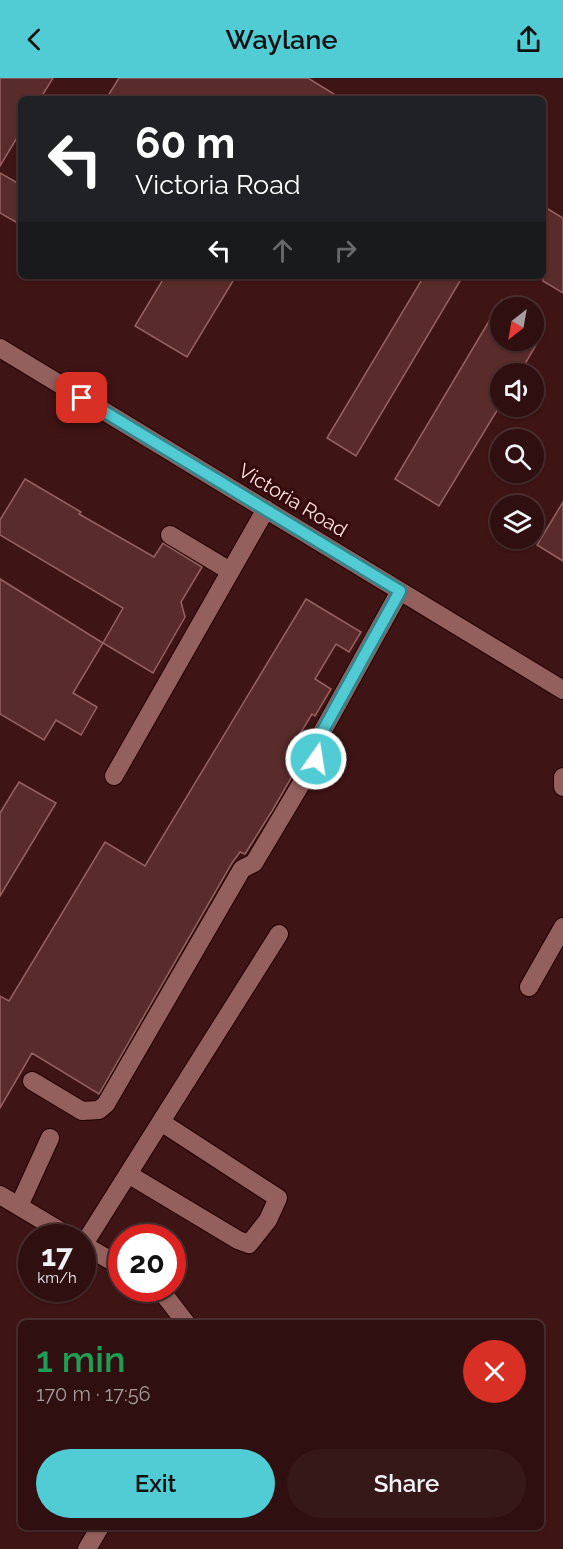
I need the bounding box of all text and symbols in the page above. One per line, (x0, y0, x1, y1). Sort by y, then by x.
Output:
icon: back (18, 23, 51, 56)
icon: share (512, 23, 545, 56)
text: Waylane (226, 24, 337, 55)
text: 60 m (135, 119, 235, 168)
icon: left (36, 120, 114, 198)
text: Victoria Road (135, 169, 301, 200)
icon: left (203, 234, 236, 267)
icon: ahead (266, 234, 299, 267)
icon: right (329, 234, 362, 267)
north arrow (490, 297, 544, 351)
map controls (490, 297, 544, 549)
button: sound (490, 363, 544, 417)
pin (56, 372, 107, 423)
icon: arrive (65, 381, 98, 414)
button: search (490, 429, 544, 483)
street label: Victoria Road (234, 458, 352, 542)
button: layers (490, 495, 544, 549)
position arrow (284, 727, 348, 791)
speed limit sign: 20 (108, 1224, 186, 1302)
text: 17 (41, 1238, 73, 1273)
text: km/h (37, 1269, 77, 1287)
text: 1 min (36, 1338, 125, 1380)
button: close (463, 1340, 526, 1403)
text: 170 m · 17:56 (36, 1382, 151, 1406)
button: Exit (36, 1449, 275, 1518)
button: Share (287, 1449, 526, 1518)

